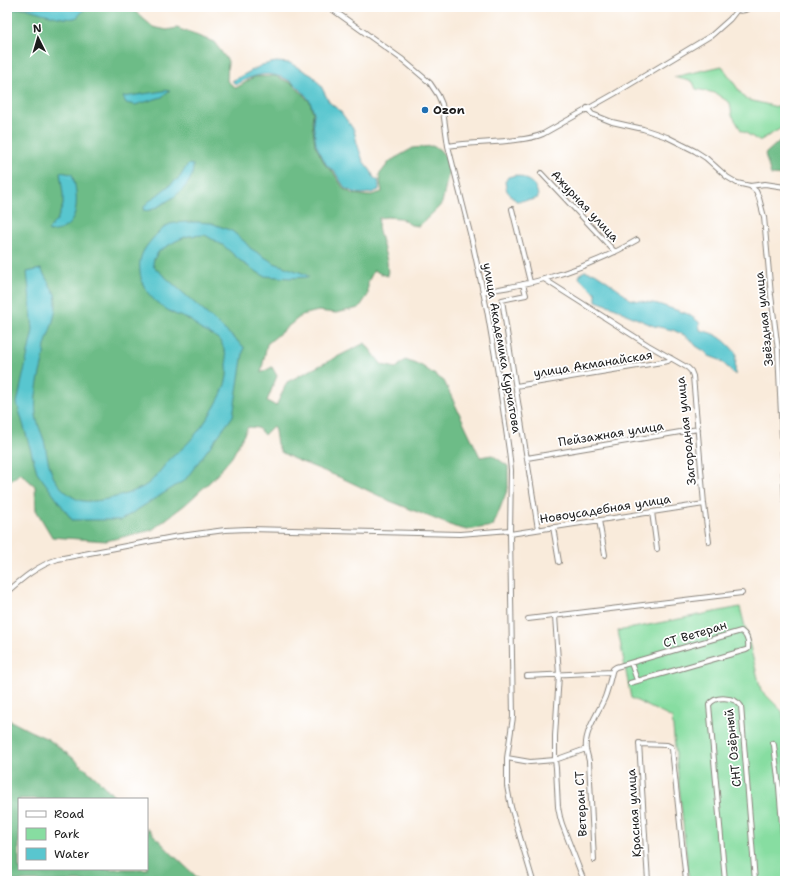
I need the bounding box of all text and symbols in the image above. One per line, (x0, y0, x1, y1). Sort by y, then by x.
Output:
north arrow (18, 18, 58, 58)
text: N (32, 21, 42, 36)
place label: Ozon (433, 102, 465, 118)
marker: Ozon (420, 105, 430, 115)
street label: Ажурная улица (548, 167, 623, 246)
street label: улица Академика Курчатова (479, 261, 525, 435)
street label: Звёздная улица (751, 270, 777, 367)
street label: улица Акманайская (532, 347, 654, 381)
street label: Загородная улица (672, 375, 700, 486)
street label: Пейзажная улица (557, 418, 665, 450)
street label: Новоусадебная улица (538, 491, 672, 527)
street label: СТ Ветеран (661, 617, 729, 651)
street label: СНТ Озёрный (721, 708, 745, 788)
street label: Красная улица (623, 768, 645, 858)
street label: Ветеран СТ (571, 770, 591, 837)
legend (18, 798, 148, 870)
text: Road (54, 806, 85, 822)
text: Park (54, 826, 80, 842)
text: Water (54, 846, 90, 862)

